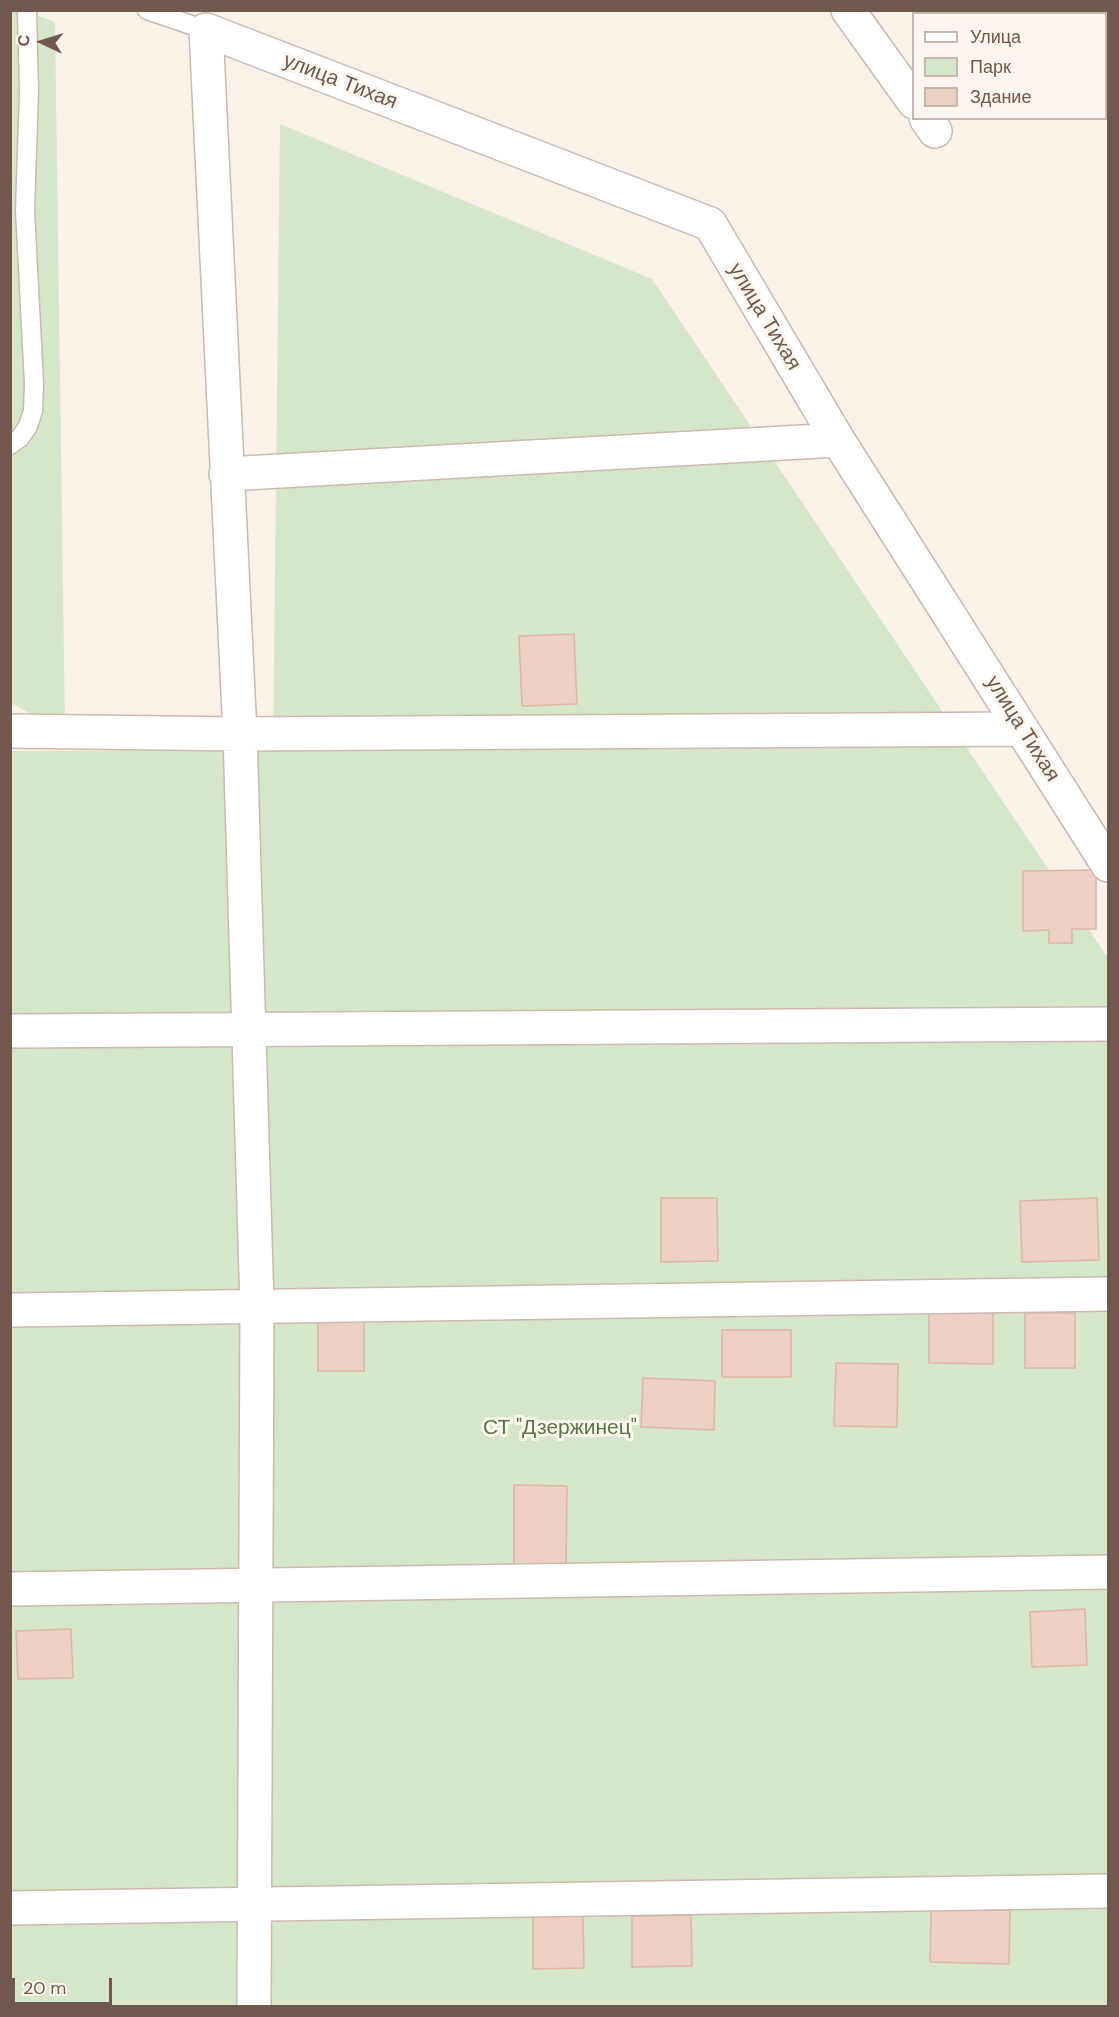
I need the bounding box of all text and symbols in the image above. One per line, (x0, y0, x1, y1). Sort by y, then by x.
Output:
north arrow (12, 12, 72, 72)
legend (912, 12, 1107, 120)
text: Улица (970, 25, 1021, 49)
text: С (13, 34, 34, 47)
street label: улица Тихая (279, 49, 401, 115)
text: Парк (970, 55, 1011, 79)
text: Здание (970, 85, 1031, 109)
street label: улица Тихая (722, 259, 806, 375)
street label: улица Тихая (979, 671, 1065, 787)
park label: СТ "Дзержинец" (483, 1415, 637, 1441)
scale bar (15, 1966, 116, 2004)
text: 20 m (23, 1976, 66, 2000)

